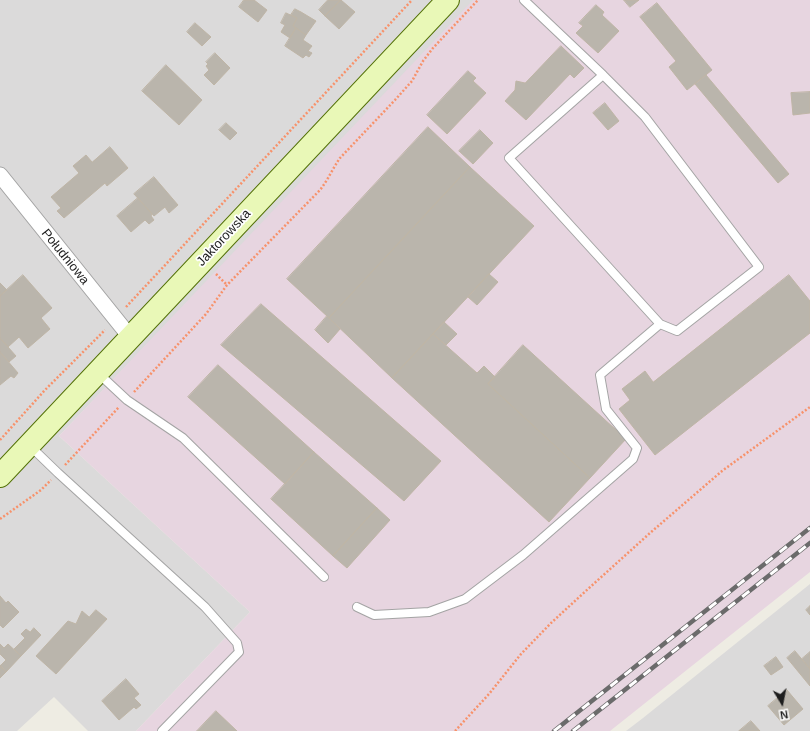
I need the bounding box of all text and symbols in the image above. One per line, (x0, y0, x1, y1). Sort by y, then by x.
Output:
street label: Jaktorowska (194, 206, 254, 270)
street label: Południowa (38, 226, 92, 288)
north arrow (762, 683, 802, 723)
text: N (779, 708, 789, 721)

